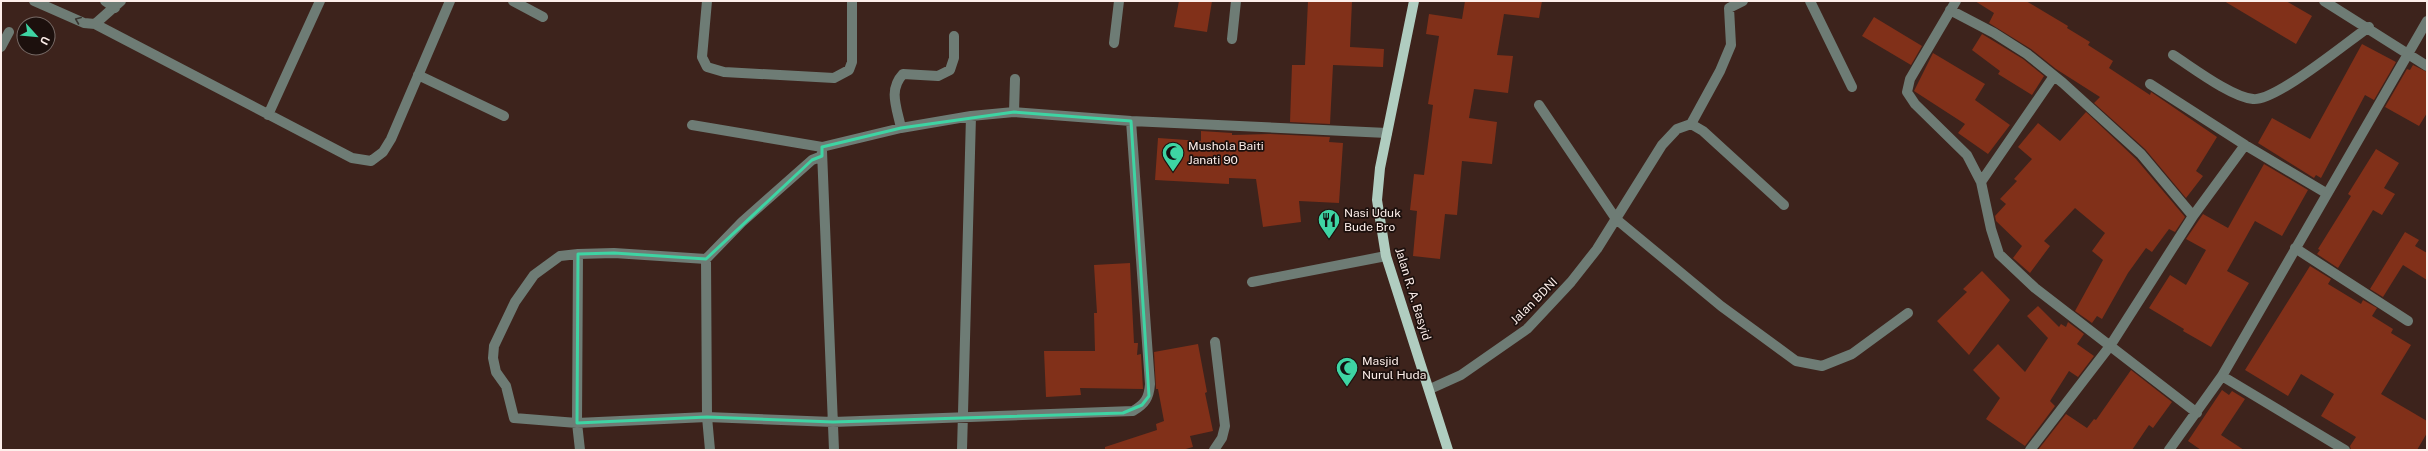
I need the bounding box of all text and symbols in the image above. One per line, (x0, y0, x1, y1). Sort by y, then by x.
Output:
north arrow (16, 16, 56, 56)
one-way arrow (75, 17, 82, 25)
text: U (38, 34, 52, 47)
place label: Mushola Baiti Janati 90 (1188, 139, 1264, 167)
mosque icon: Mushola Baiti Janati 90 (1160, 140, 1186, 173)
place label: Nasi Uduk Bude Bro (1344, 206, 1401, 234)
restaurant icon: Nasi Uduk Bude Bro (1316, 207, 1342, 240)
street label: Jalan R. A. Basyid (1392, 246, 1434, 342)
street label: Jalan BDNI (1508, 275, 1560, 327)
place label: Masjid Nurul Huda (1362, 354, 1426, 382)
mosque icon: Masjid Nurul Huda (1334, 355, 1360, 388)

